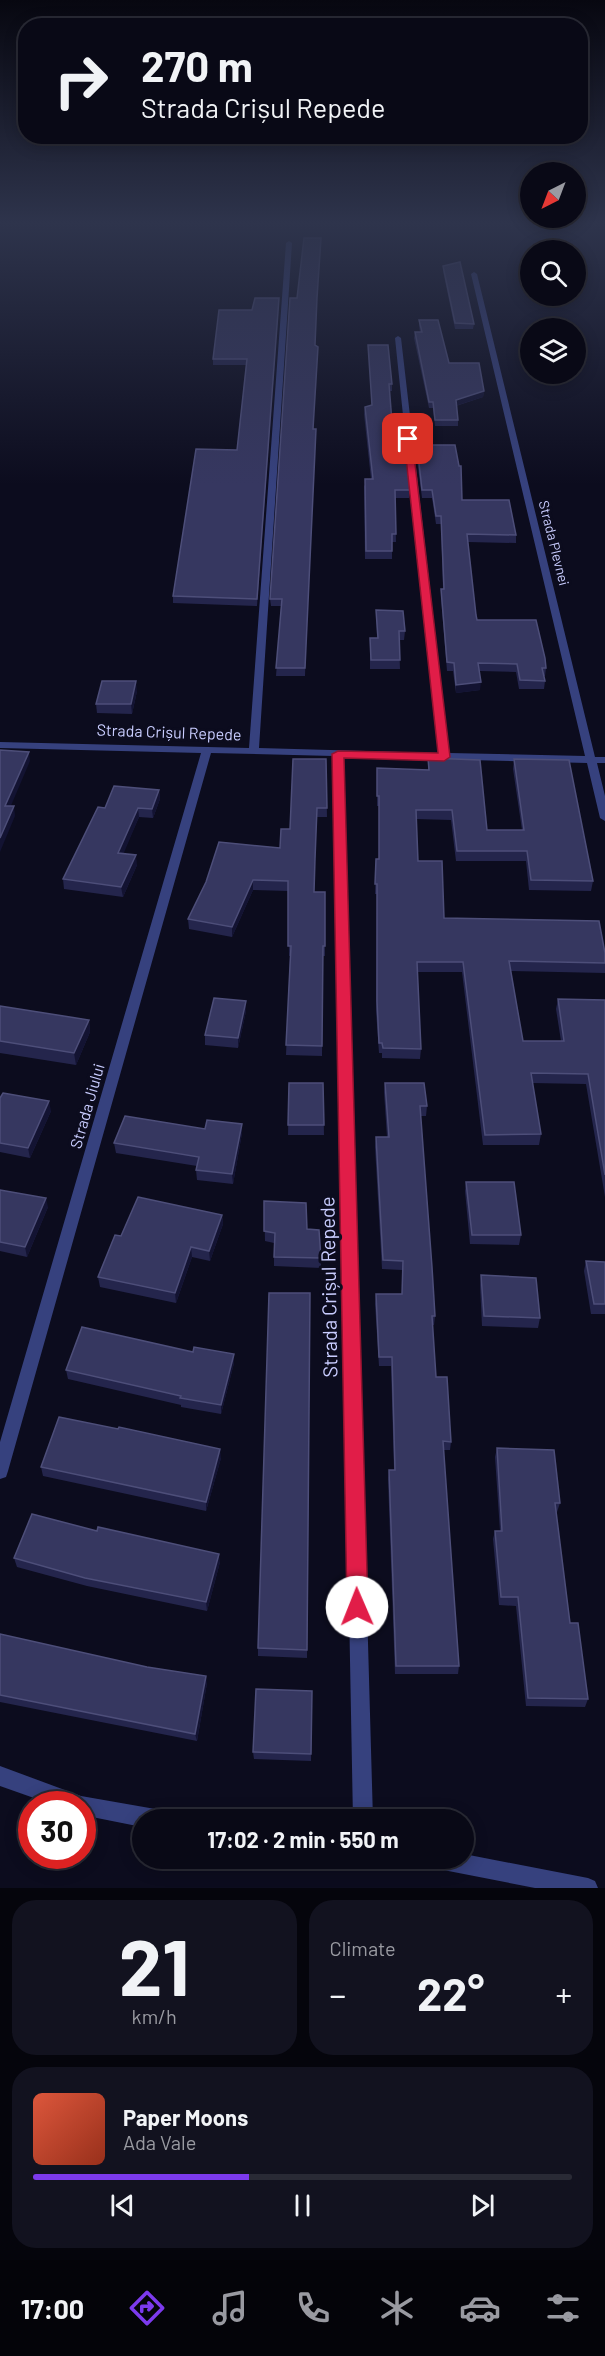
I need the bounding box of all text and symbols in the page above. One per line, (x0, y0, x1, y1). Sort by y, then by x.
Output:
text: 270 m (141, 40, 253, 90)
icon: right (42, 42, 120, 120)
text: Strada Crișul Repede (141, 91, 385, 123)
north arrow (520, 162, 586, 228)
map controls (520, 162, 586, 384)
button: search (520, 240, 586, 306)
button: layers (520, 318, 586, 384)
pin (382, 413, 433, 464)
icon: arrive (391, 422, 424, 455)
street label: Strada Plevnei (536, 499, 573, 587)
street label: Strada Crișul Repede (96, 719, 242, 744)
street label: Strada Jiului (65, 1061, 108, 1151)
street label: Strada Crișul Repede (314, 1196, 342, 1378)
position arrow (325, 1575, 389, 1639)
speed limit sign: 30 (18, 1791, 96, 1869)
text: 17:02 · 2 min · 550 m (207, 1826, 399, 1852)
text: 21 (119, 1918, 190, 2012)
text: Climate (330, 1936, 396, 1960)
text: 22° (417, 1966, 484, 2020)
text: − (330, 1974, 346, 2014)
text: + (555, 1974, 572, 2014)
text: km/h (132, 2004, 177, 2028)
text: Paper Moons (123, 2104, 248, 2130)
text: Ada Vale (123, 2130, 196, 2154)
icon: previous (106, 2189, 139, 2222)
icon: pause (286, 2189, 319, 2222)
icon: next (466, 2189, 499, 2222)
icon: directions (126, 2287, 168, 2329)
icon: music (209, 2287, 251, 2329)
icon: phone (292, 2287, 334, 2329)
icon: climate (376, 2287, 418, 2329)
icon: car (459, 2287, 501, 2329)
icon: filters (542, 2287, 584, 2329)
text: 17:00 (21, 2292, 84, 2324)

